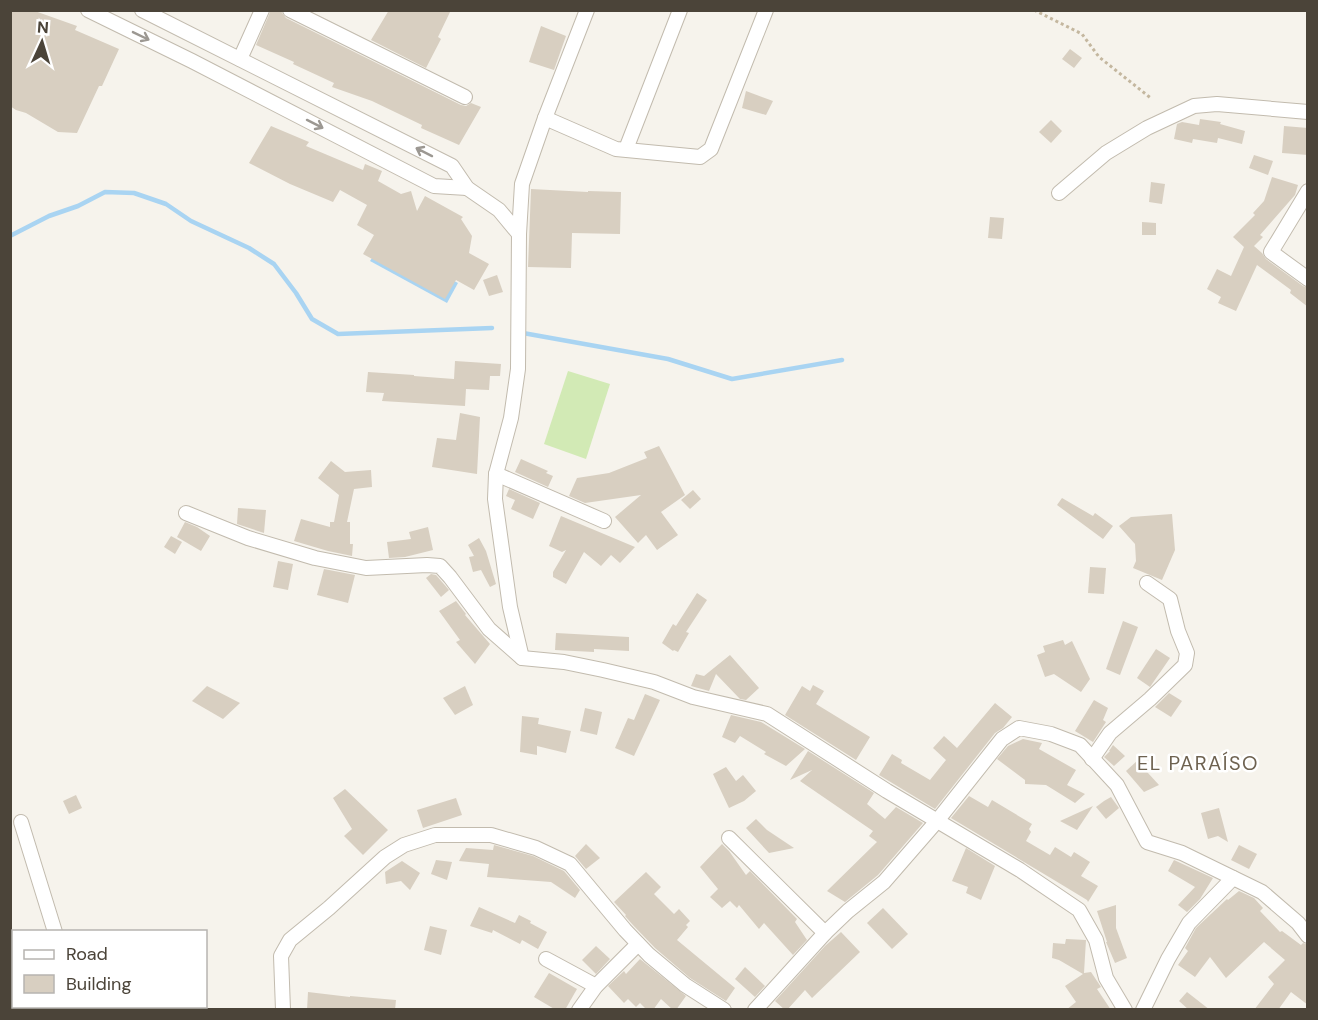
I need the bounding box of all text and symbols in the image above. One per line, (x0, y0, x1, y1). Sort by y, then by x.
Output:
north arrow (12, 12, 72, 72)
text: N (36, 17, 50, 38)
one-way arrow (131, 31, 149, 43)
one-way arrow (305, 119, 323, 131)
one-way arrow (415, 145, 433, 157)
district label: EL PARAÍSO (1137, 750, 1259, 776)
legend (12, 930, 207, 1008)
text: Road (66, 942, 108, 966)
text: Building (66, 972, 131, 996)

